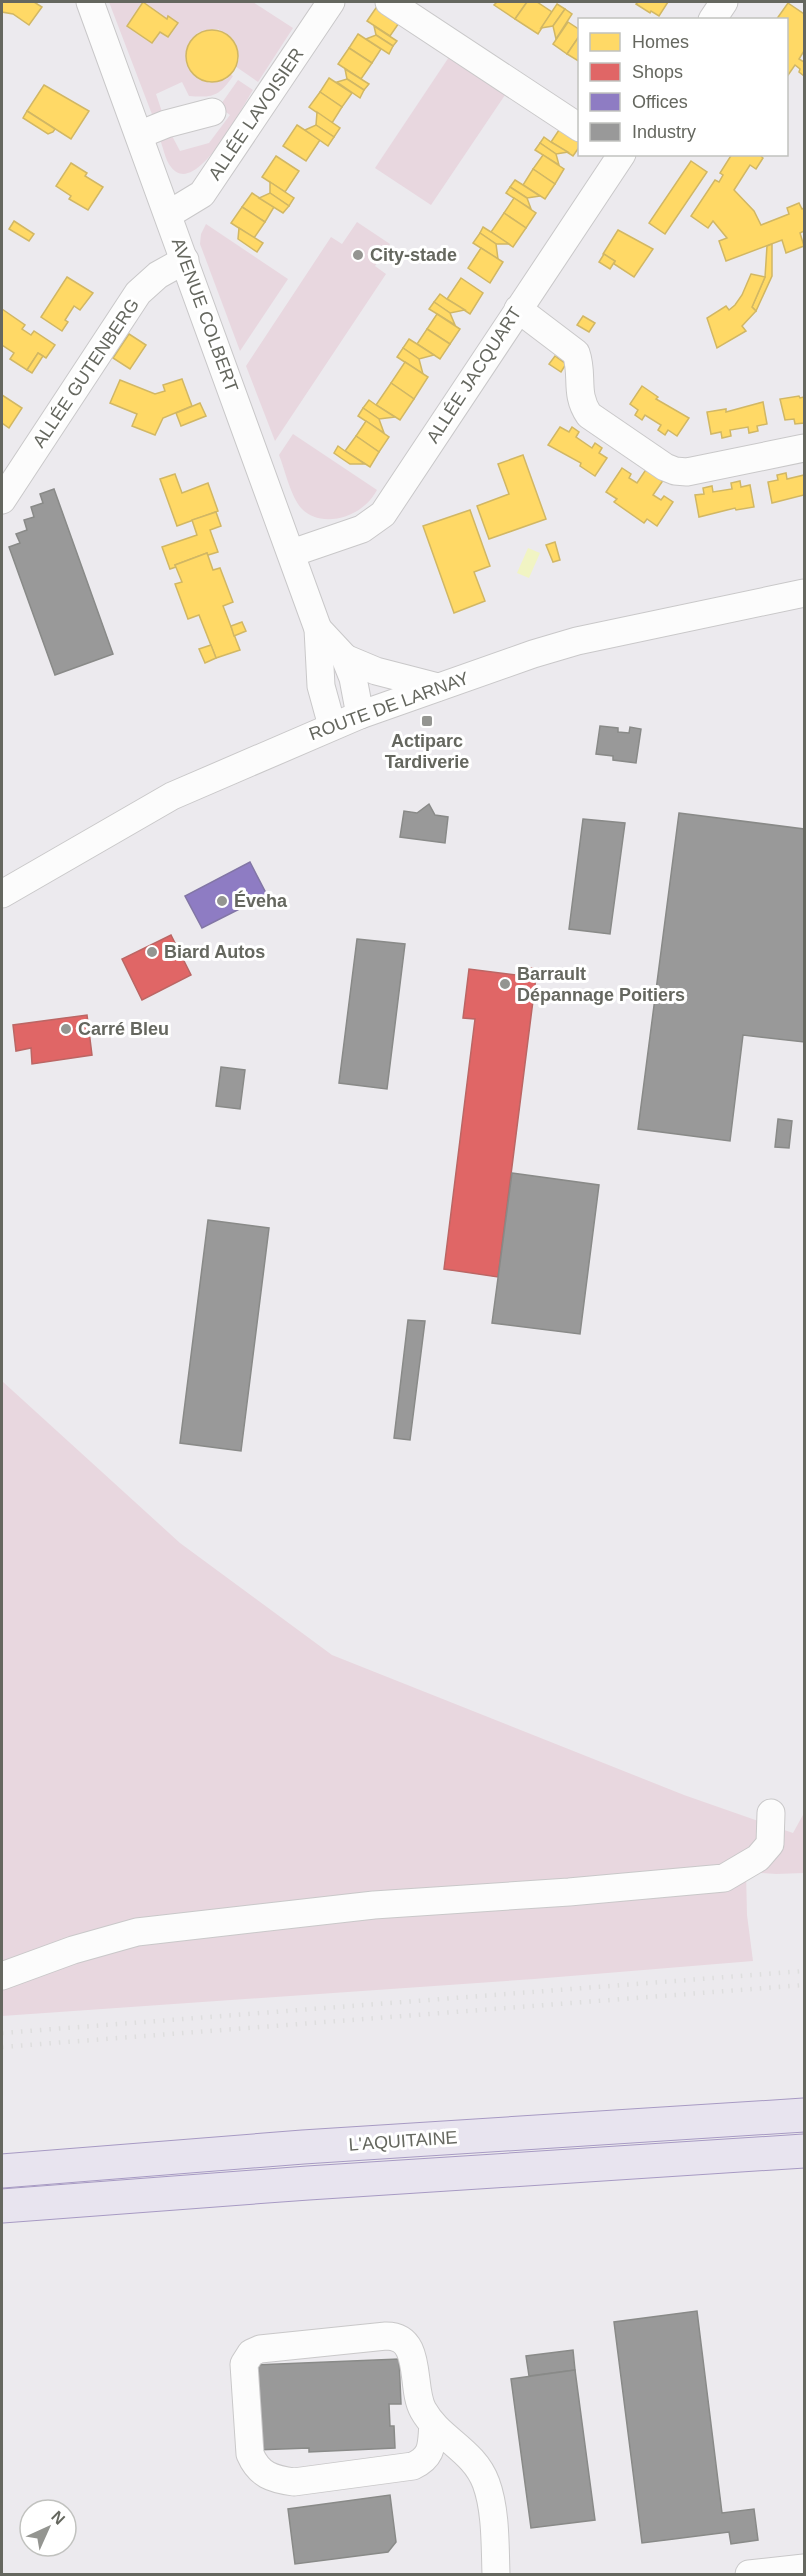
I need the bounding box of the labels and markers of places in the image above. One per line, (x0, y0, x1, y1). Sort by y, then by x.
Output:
place label: City-stade (370, 245, 457, 265)
marker: City-stade (351, 248, 365, 262)
marker: Actiparc Tardiverie (420, 714, 434, 728)
place label: Actiparc Tardiverie (385, 731, 469, 772)
place label: Éveha (234, 890, 288, 911)
marker: Éveha (215, 894, 229, 908)
place label: Biard Autos (164, 942, 265, 962)
marker: Biard Autos (145, 945, 159, 959)
place label: Barrault Dépannage Poitiers (517, 964, 685, 1005)
marker: Barrault Dépannage Poitiers (498, 977, 512, 991)
place label: Carré Bleu (78, 1019, 169, 1039)
marker: Carré Bleu (59, 1022, 73, 1036)

